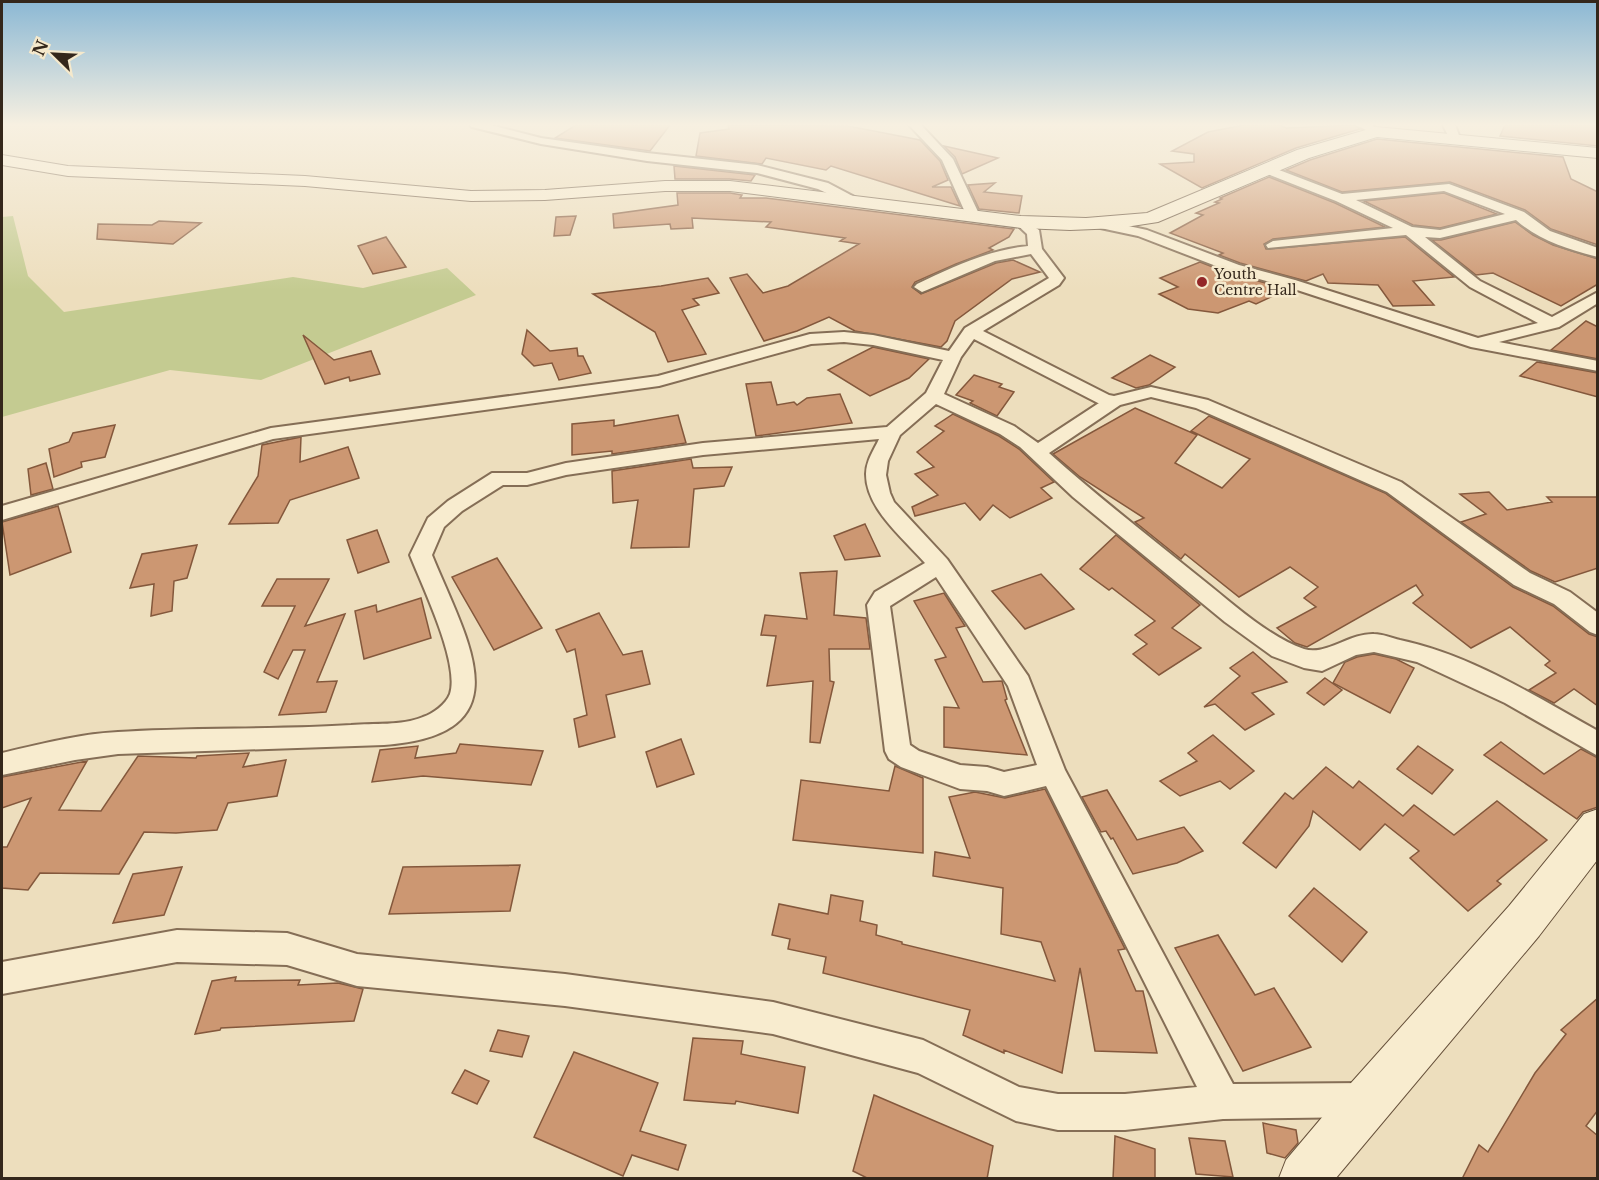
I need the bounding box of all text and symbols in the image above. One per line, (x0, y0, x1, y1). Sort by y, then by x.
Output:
north arrow (24, 24, 84, 84)
text: N (28, 37, 52, 59)
place label: Youth Centre Hall (1213, 265, 1297, 299)
marker: Youth Centre Hall (1195, 275, 1209, 289)

